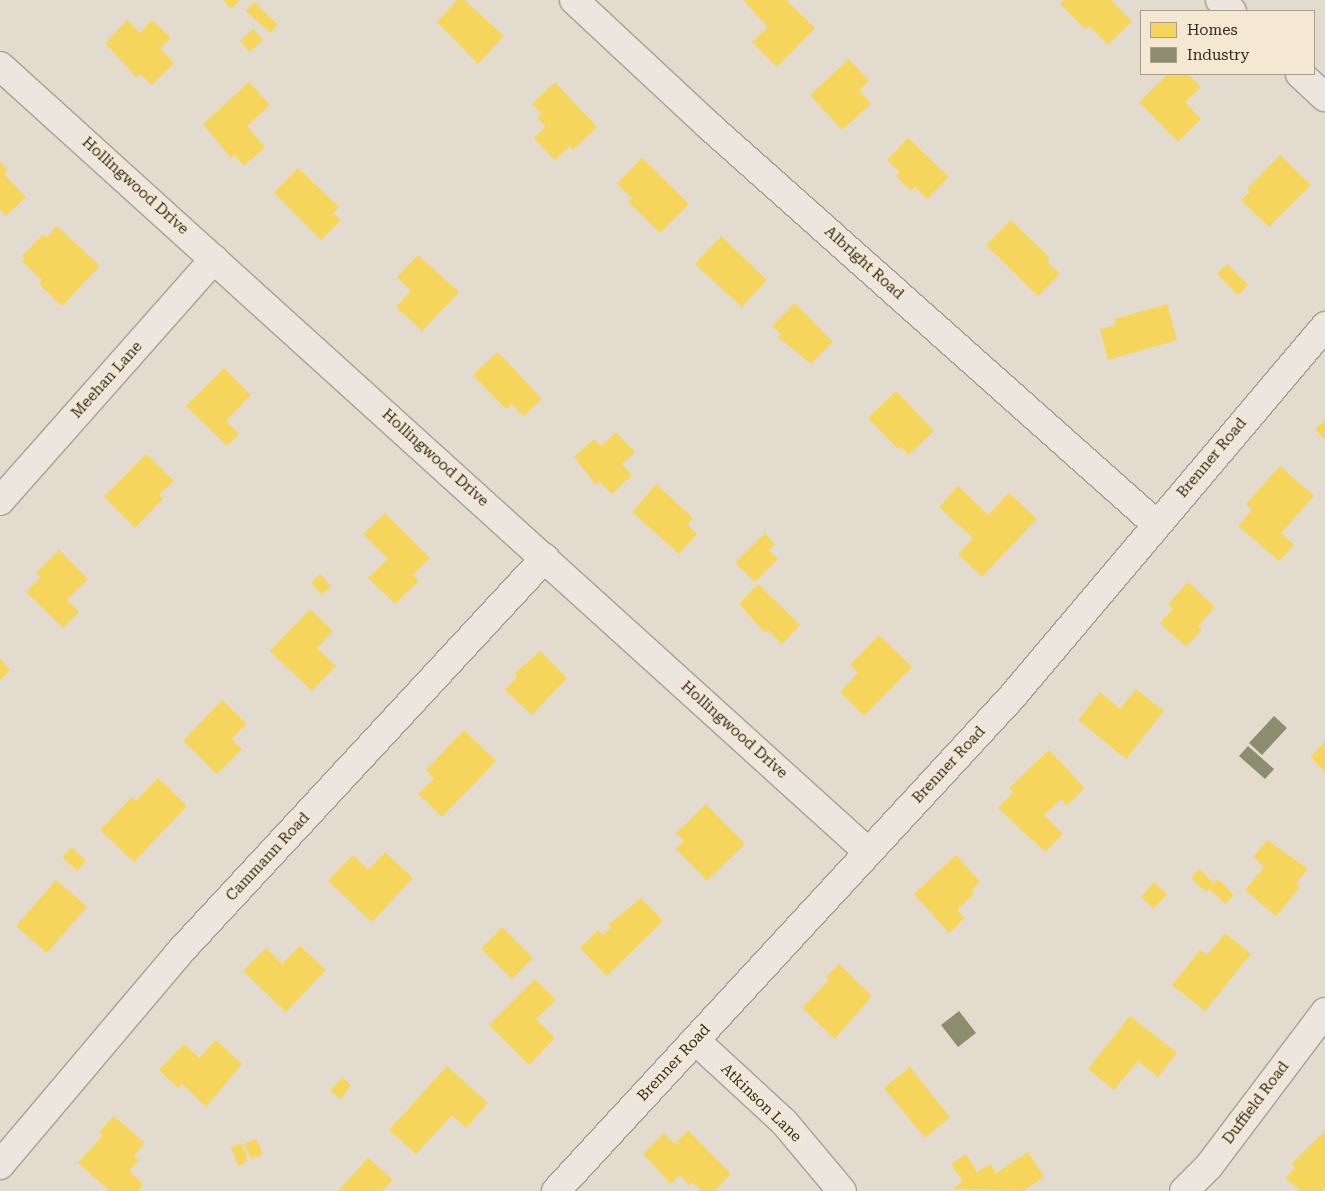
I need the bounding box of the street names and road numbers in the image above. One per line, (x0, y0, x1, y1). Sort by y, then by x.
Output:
street label: Hollingwood Drive (78, 133, 192, 239)
street label: Albright Road (821, 223, 907, 303)
street label: Meehan Lane (68, 338, 146, 422)
street label: Hollingwood Drive (378, 405, 492, 511)
street label: Brenner Road (1173, 414, 1251, 502)
street label: Hollingwood Drive (677, 677, 791, 783)
street label: Brenner Road (909, 723, 989, 807)
street label: Cammann Road (222, 809, 314, 905)
street label: Brenner Road (634, 1021, 714, 1105)
street label: Duffield Road (1219, 1058, 1293, 1148)
street label: Atkinson Lane (717, 1060, 805, 1146)

